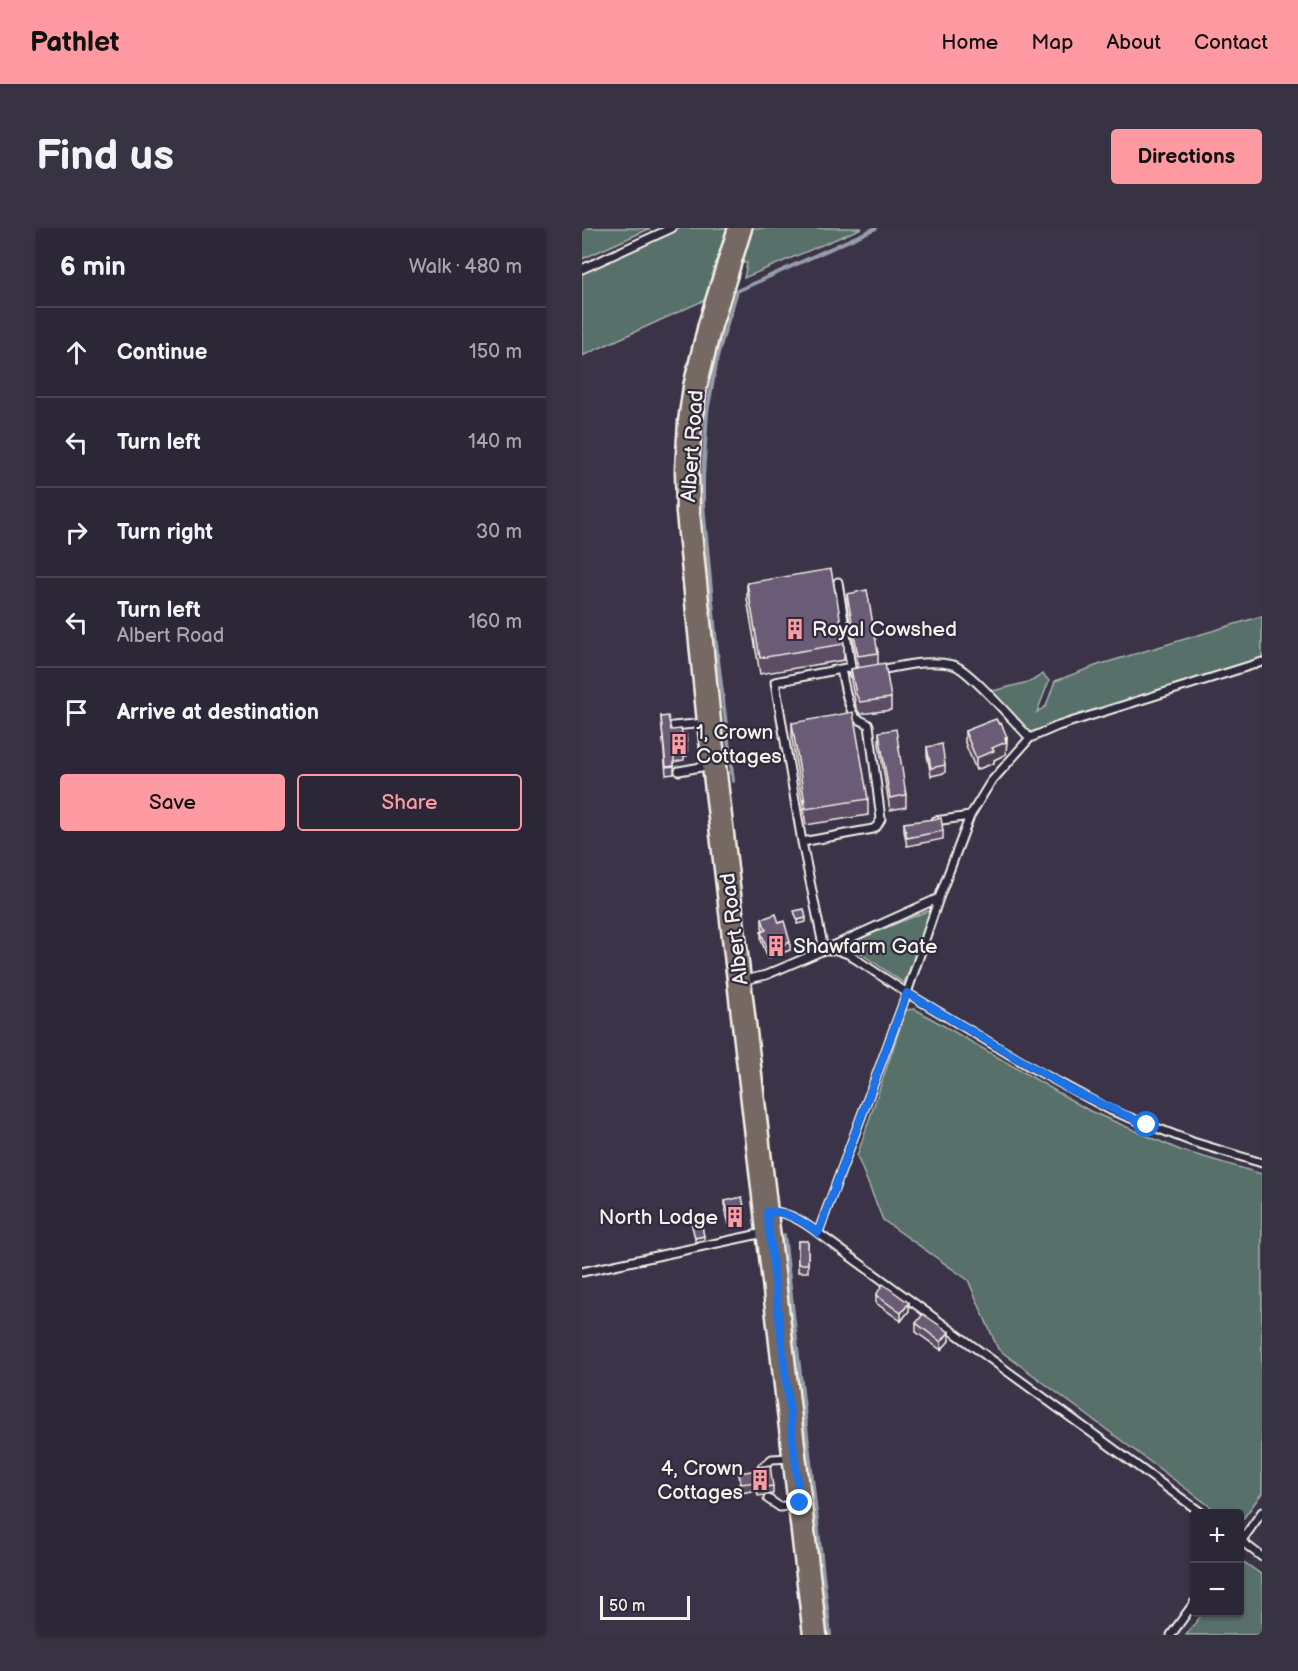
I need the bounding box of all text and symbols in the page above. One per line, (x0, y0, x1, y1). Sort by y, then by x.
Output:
text: Pathlet (30, 26, 119, 59)
text: Home (941, 30, 998, 55)
text: Map (1031, 30, 1073, 55)
text: About (1106, 30, 1161, 55)
text: Contact (1194, 30, 1268, 55)
button: Directions (1111, 129, 1262, 184)
text: Find us (36, 131, 174, 182)
text: 6 min (60, 252, 126, 283)
text: Walk · 480 m (409, 255, 522, 279)
icon: ahead (60, 336, 93, 369)
text: Continue (117, 339, 207, 366)
text: 150 m (469, 340, 522, 364)
street label: Albert Road (676, 389, 709, 503)
icon: left (60, 426, 93, 459)
text: Turn left (117, 429, 201, 456)
text: 140 m (468, 430, 522, 454)
icon: right (60, 516, 93, 549)
text: Turn right (117, 519, 213, 546)
text: 30 m (476, 520, 522, 544)
text: Turn left (117, 597, 201, 624)
icon: left (60, 606, 93, 639)
text: 160 m (468, 610, 522, 634)
building icon: Royal Cowshed (783, 617, 807, 641)
place label: Royal Cowshed (812, 617, 957, 642)
text: Albert Road (117, 624, 224, 648)
icon: arrive (60, 696, 93, 729)
text: Arrive at destination (117, 699, 319, 726)
place label: 1, Crown Cottages (696, 720, 782, 769)
building icon: 1, Crown Cottages (667, 732, 691, 756)
button: Save (60, 774, 285, 831)
button: Share (297, 774, 522, 831)
street label: Albert Road (715, 872, 754, 986)
building icon: Shawfarm Gate (764, 934, 788, 958)
place label: Shawfarm Gate (793, 934, 937, 959)
route start (1133, 1111, 1159, 1137)
place label: North Lodge (599, 1205, 718, 1230)
building icon: North Lodge (723, 1205, 747, 1229)
place label: 4, Crown Cottages (657, 1456, 743, 1505)
building icon: 4, Crown Cottages (748, 1468, 772, 1492)
route end (786, 1489, 812, 1515)
map controls (1190, 1509, 1244, 1617)
button: + (1190, 1509, 1244, 1563)
button: − (1190, 1563, 1244, 1617)
scale bar (600, 1593, 690, 1620)
text: 50 m (609, 1597, 645, 1616)

